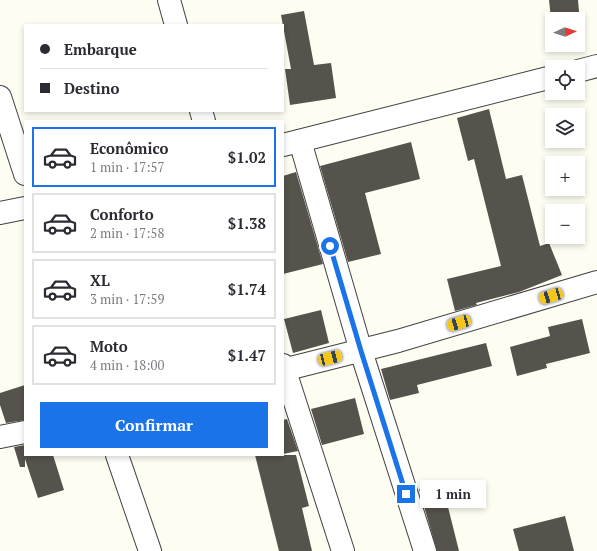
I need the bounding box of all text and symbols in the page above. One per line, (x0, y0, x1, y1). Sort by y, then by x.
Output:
north arrow (545, 12, 585, 52)
map controls (545, 12, 585, 244)
text: Embarque (64, 39, 137, 59)
button: locate (545, 60, 585, 100)
text: Destino (64, 78, 119, 98)
button: layers (545, 108, 585, 148)
text: Econômico (90, 138, 168, 158)
icon: car (42, 139, 78, 175)
text: $1.02 (228, 147, 266, 167)
button: + (545, 156, 585, 196)
text: 1 min · 17:57 (90, 158, 164, 176)
text: Conforto (90, 204, 154, 224)
button: − (545, 204, 585, 244)
icon: car (42, 205, 78, 241)
text: $1.38 (228, 213, 266, 233)
text: 2 min · 17:58 (90, 224, 164, 242)
route start (321, 237, 339, 255)
text: XL (90, 270, 110, 290)
icon: car (42, 271, 78, 307)
text: $1.74 (228, 279, 266, 299)
car (538, 287, 564, 305)
text: 3 min · 17:59 (90, 290, 164, 308)
car (446, 314, 472, 332)
text: Moto (90, 336, 128, 356)
icon: car (42, 337, 78, 373)
text: $1.47 (228, 345, 266, 365)
car (317, 349, 343, 367)
text: 4 min · 18:00 (90, 356, 164, 374)
button: Confirmar (40, 402, 268, 448)
callout: 1 min (420, 480, 486, 508)
route end (397, 485, 415, 503)
text: 1 min (435, 485, 471, 503)

